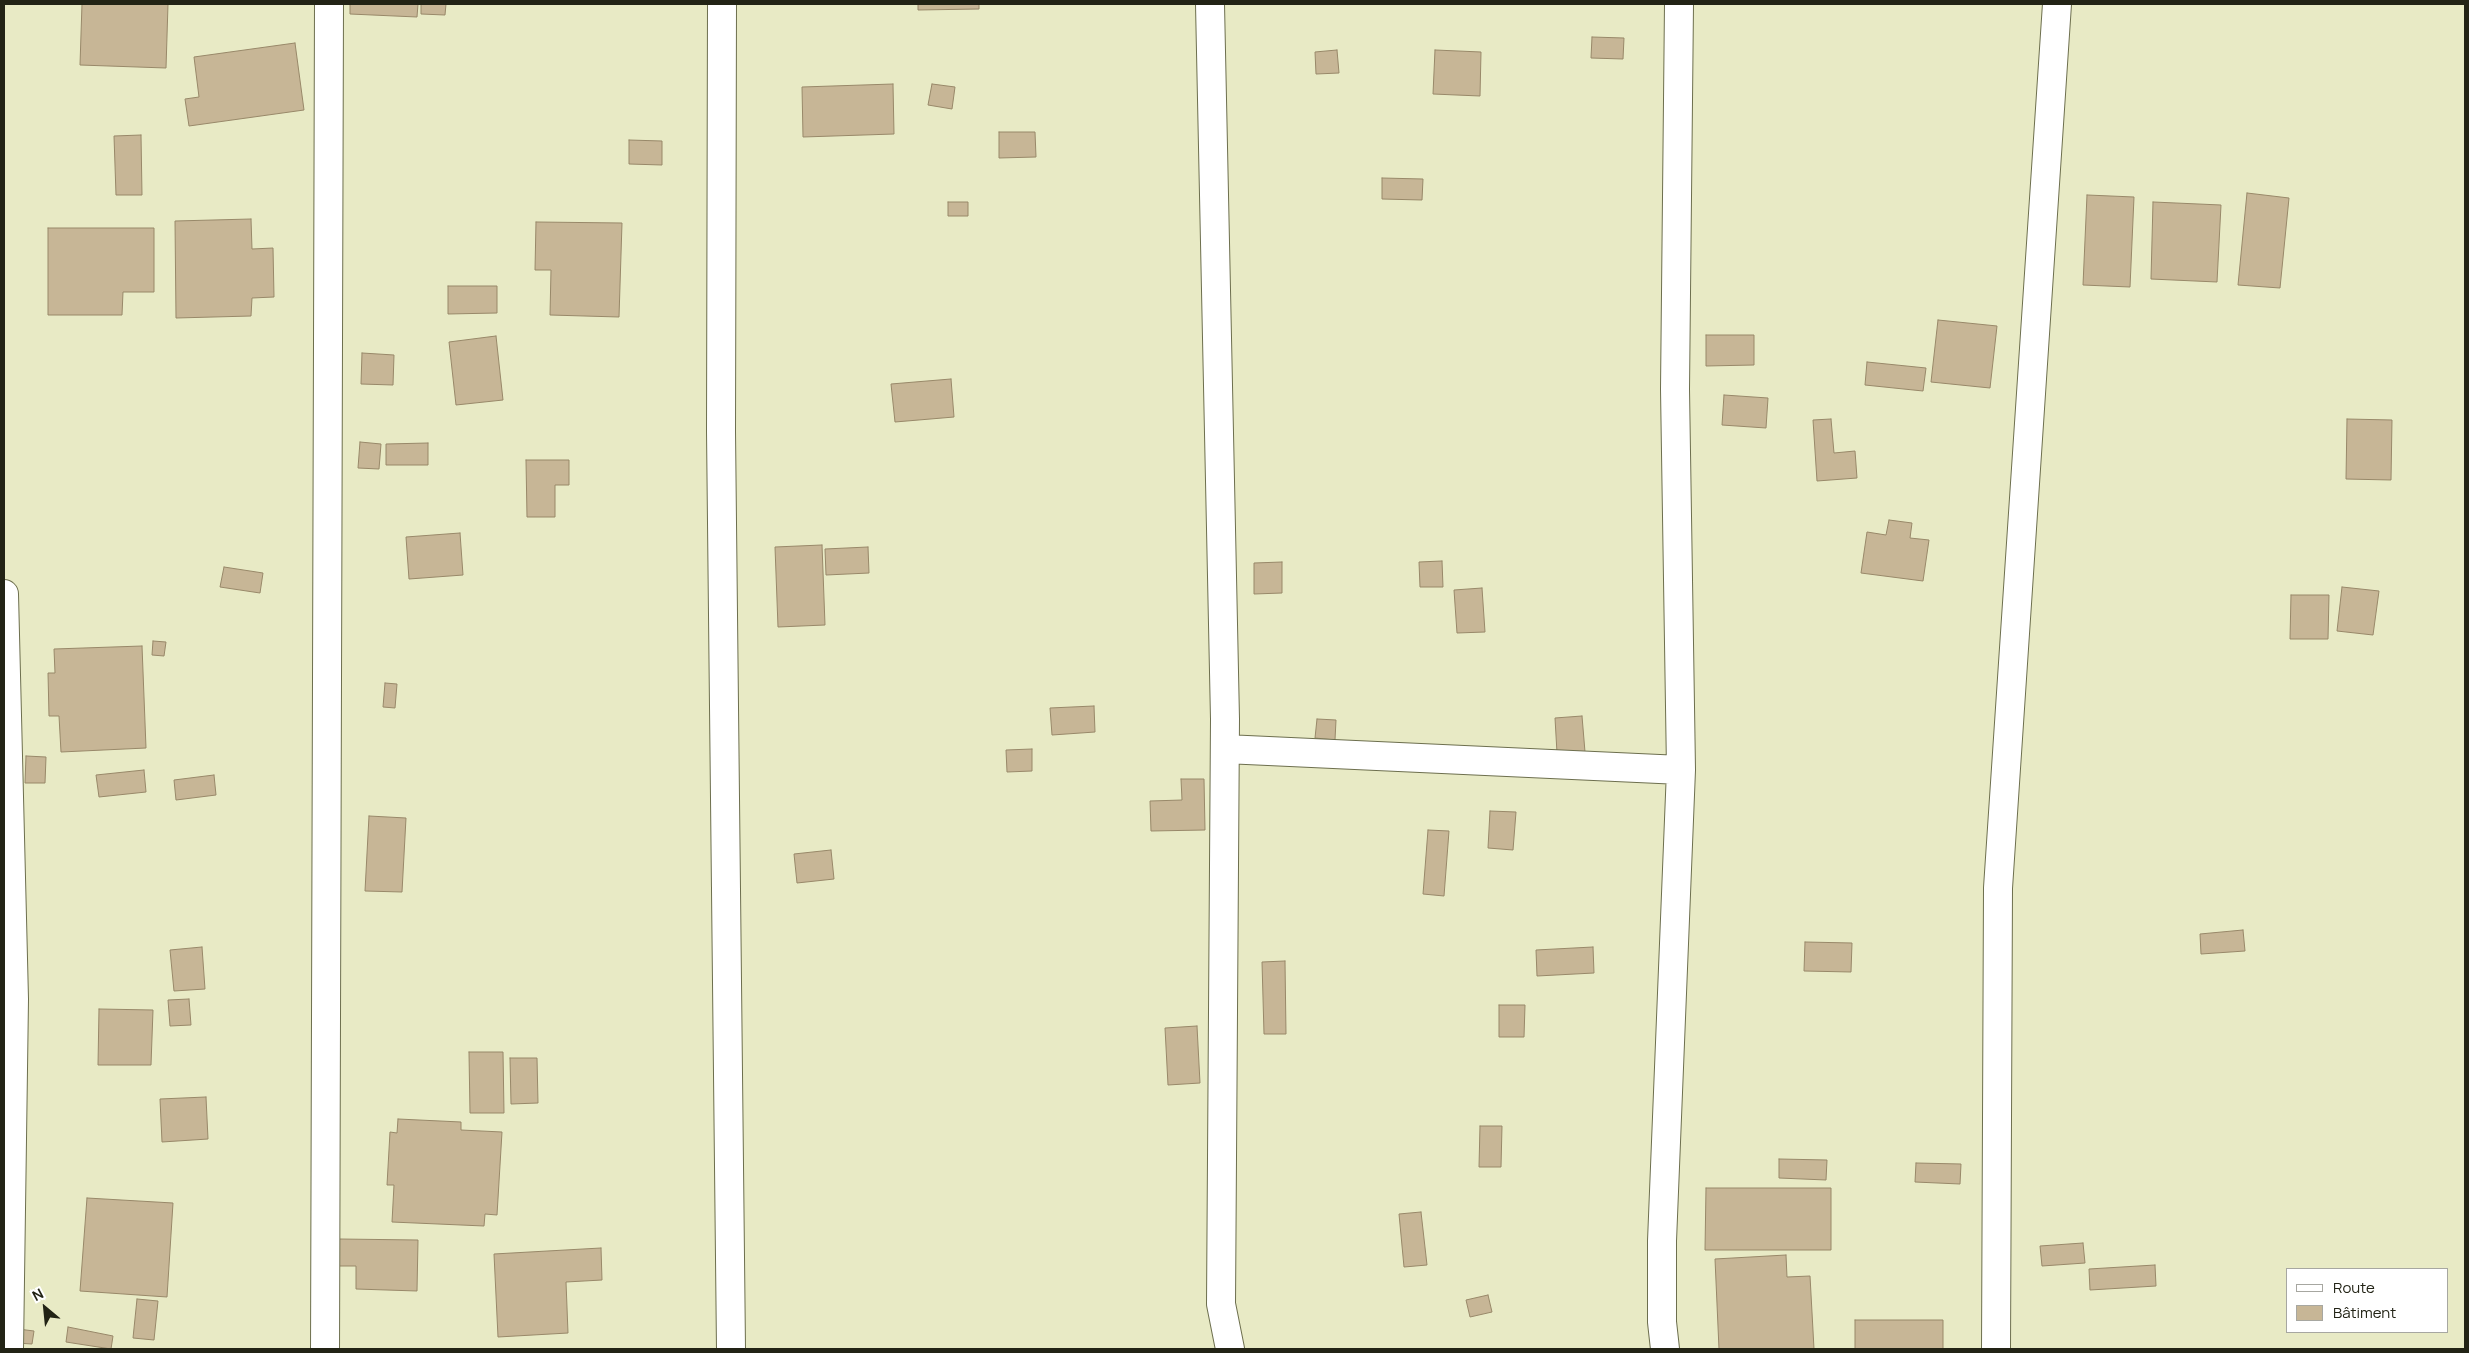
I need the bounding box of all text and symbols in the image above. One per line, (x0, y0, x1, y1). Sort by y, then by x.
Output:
legend (2286, 1268, 2449, 1333)
text: Route (2333, 1277, 2375, 1298)
north arrow (20, 1283, 70, 1333)
text: N (29, 1284, 47, 1305)
text: Bâtiment (2333, 1302, 2396, 1323)

